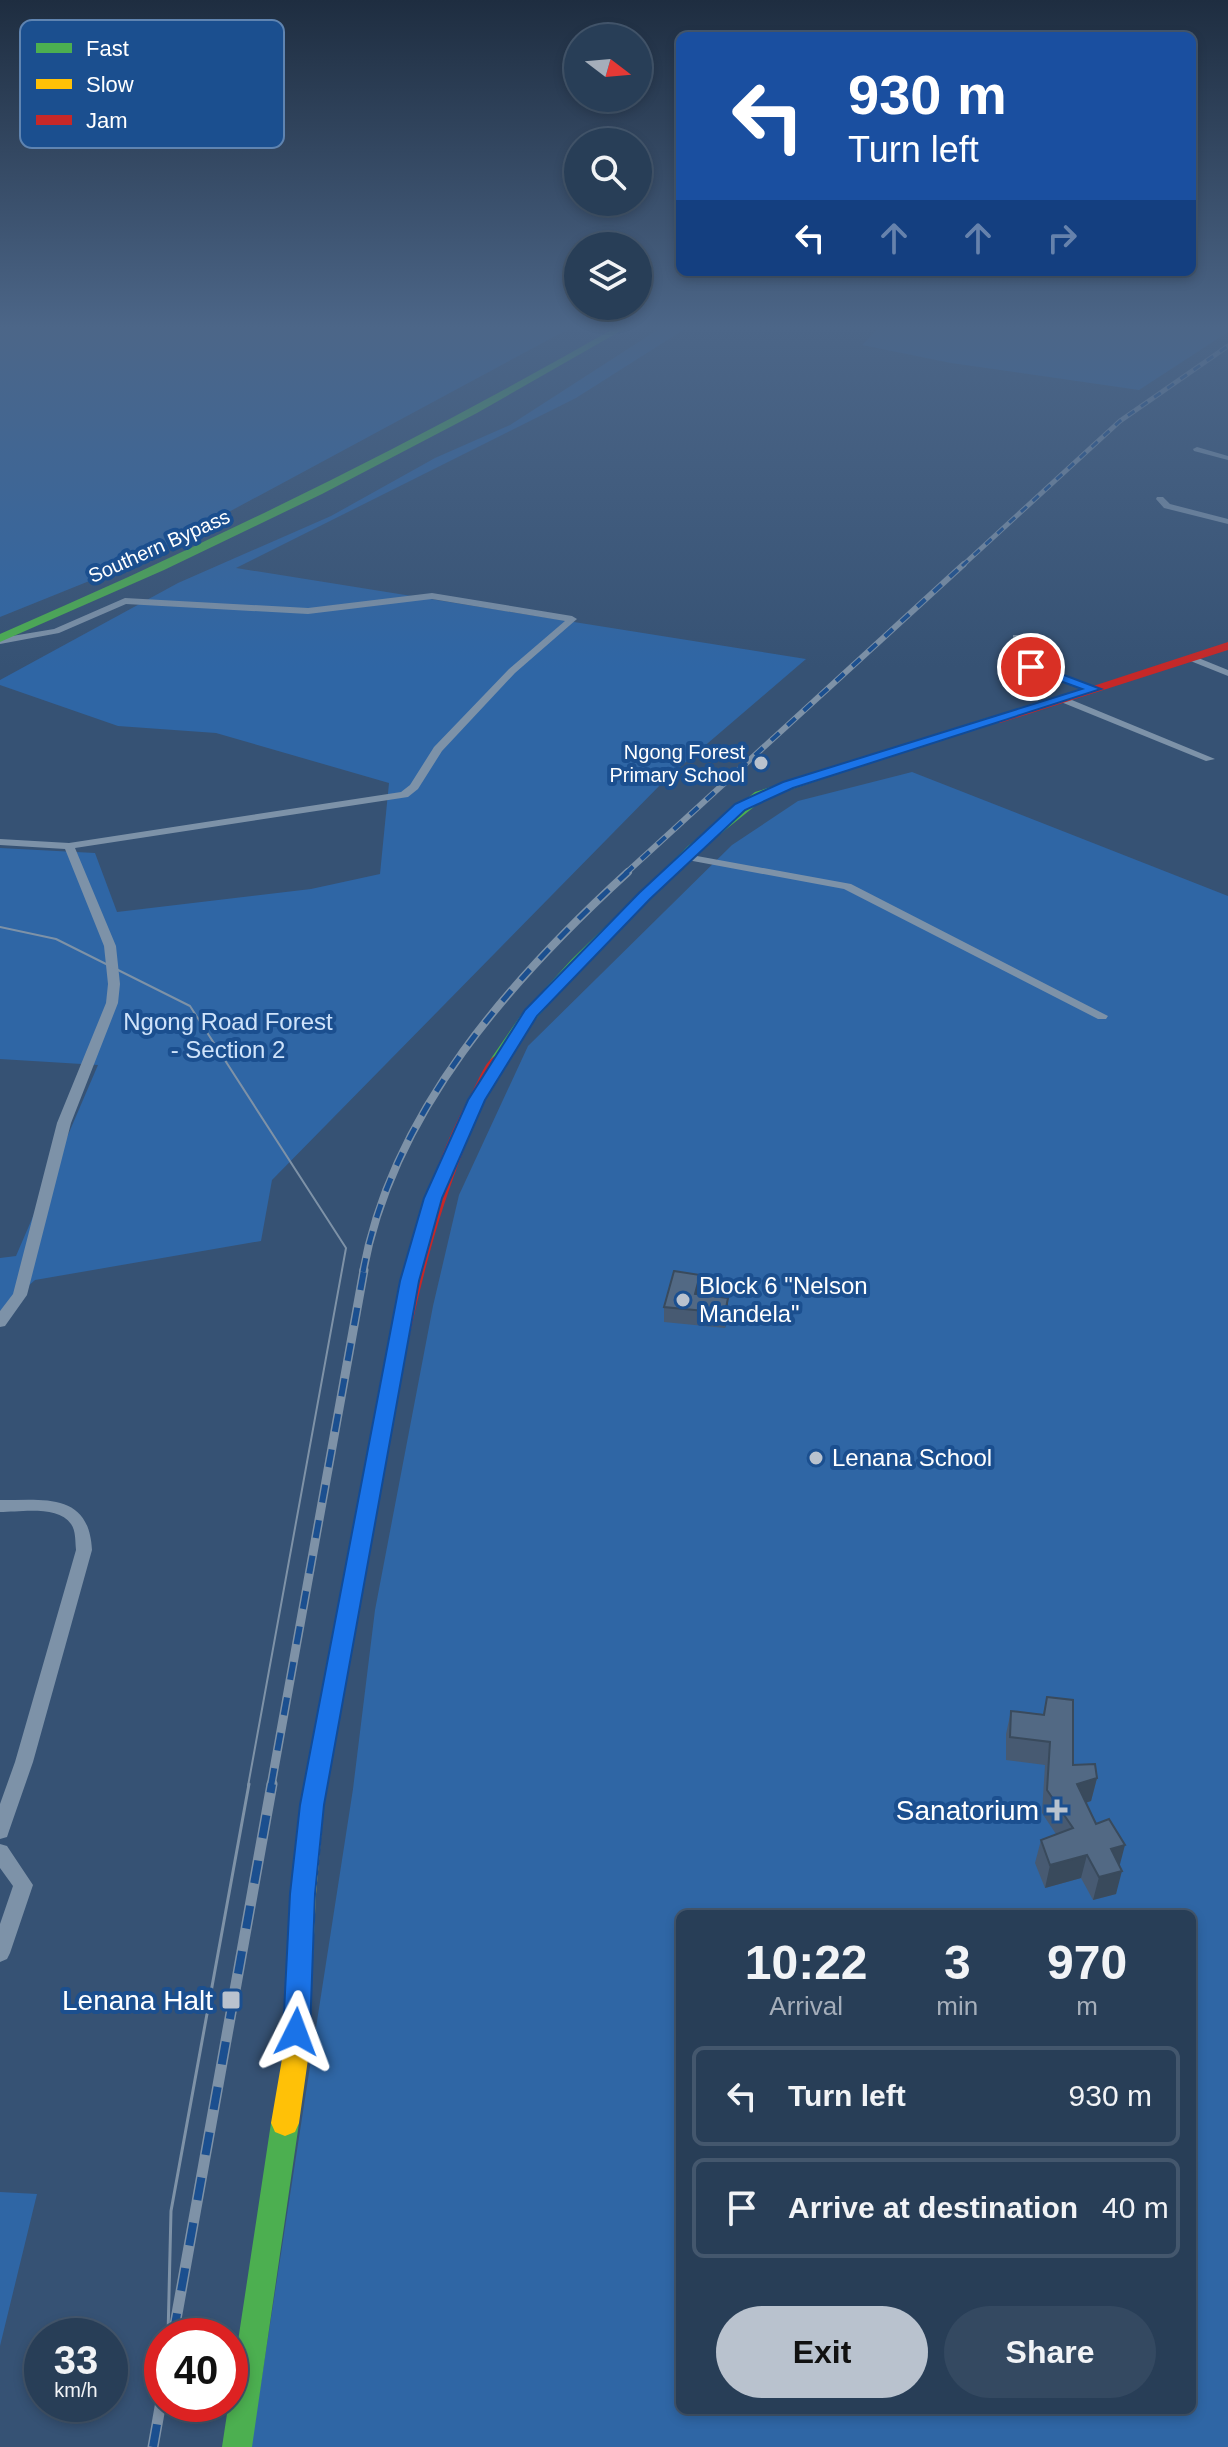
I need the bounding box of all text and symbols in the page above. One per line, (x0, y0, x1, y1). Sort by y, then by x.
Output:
legend (20, 20, 284, 148)
north arrow (564, 24, 652, 112)
map controls (564, 24, 652, 320)
text: Fast (86, 36, 129, 61)
text: 930 m (848, 63, 1007, 126)
icon: left (716, 64, 820, 168)
text: Slow (86, 72, 134, 97)
text: Jam (86, 108, 128, 133)
button: search (564, 128, 652, 216)
text: Turn left (848, 129, 979, 170)
icon: left (788, 216, 832, 260)
icon: ahead (872, 216, 916, 260)
icon: ahead (956, 216, 1000, 260)
icon: right (1040, 216, 1084, 260)
button: layers (564, 232, 652, 320)
street label: Southern Bypass (85, 505, 233, 587)
pin (997, 633, 1065, 701)
icon: arrive (1009, 645, 1053, 689)
place label: Ngong Forest Primary School (609, 741, 745, 786)
marker: Ngong Forest Primary School (752, 754, 770, 772)
park label: Ngong Road Forest - Section 2 (123, 1008, 333, 1063)
place label: Block 6 "Nelson Mandela" (699, 1272, 868, 1327)
marker: Block 6 "Nelson Mandela" (674, 1291, 692, 1309)
place label: Lenana School (832, 1444, 992, 1471)
marker: Lenana School (807, 1449, 825, 1467)
place label: Sanatorium (896, 1795, 1039, 1826)
marker: Sanatorium (1046, 1799, 1068, 1821)
text: 10:22 (745, 1936, 868, 1989)
text: 3 (944, 1936, 971, 1989)
text: 970 (1047, 1936, 1127, 1989)
place label: Lenana Halt (62, 1985, 213, 2016)
marker: Lenana Halt (220, 1989, 242, 2011)
position arrow (254, 1990, 338, 2074)
text: Arrival (769, 1991, 843, 2021)
text: min (936, 1991, 978, 2021)
text: m (1076, 1991, 1098, 2021)
icon: left (720, 2074, 764, 2118)
text: Turn left (788, 2079, 906, 2112)
text: 930 m (1069, 2079, 1152, 2112)
icon: arrive (720, 2186, 764, 2230)
text: Arrive at destination (788, 2191, 1078, 2224)
text: 40 m (1102, 2191, 1169, 2224)
button: Exit (716, 2306, 928, 2398)
button: Share (944, 2306, 1156, 2398)
speed limit sign: 40 (144, 2318, 248, 2422)
text: 33 (54, 2338, 98, 2382)
text: km/h (54, 2379, 98, 2401)

